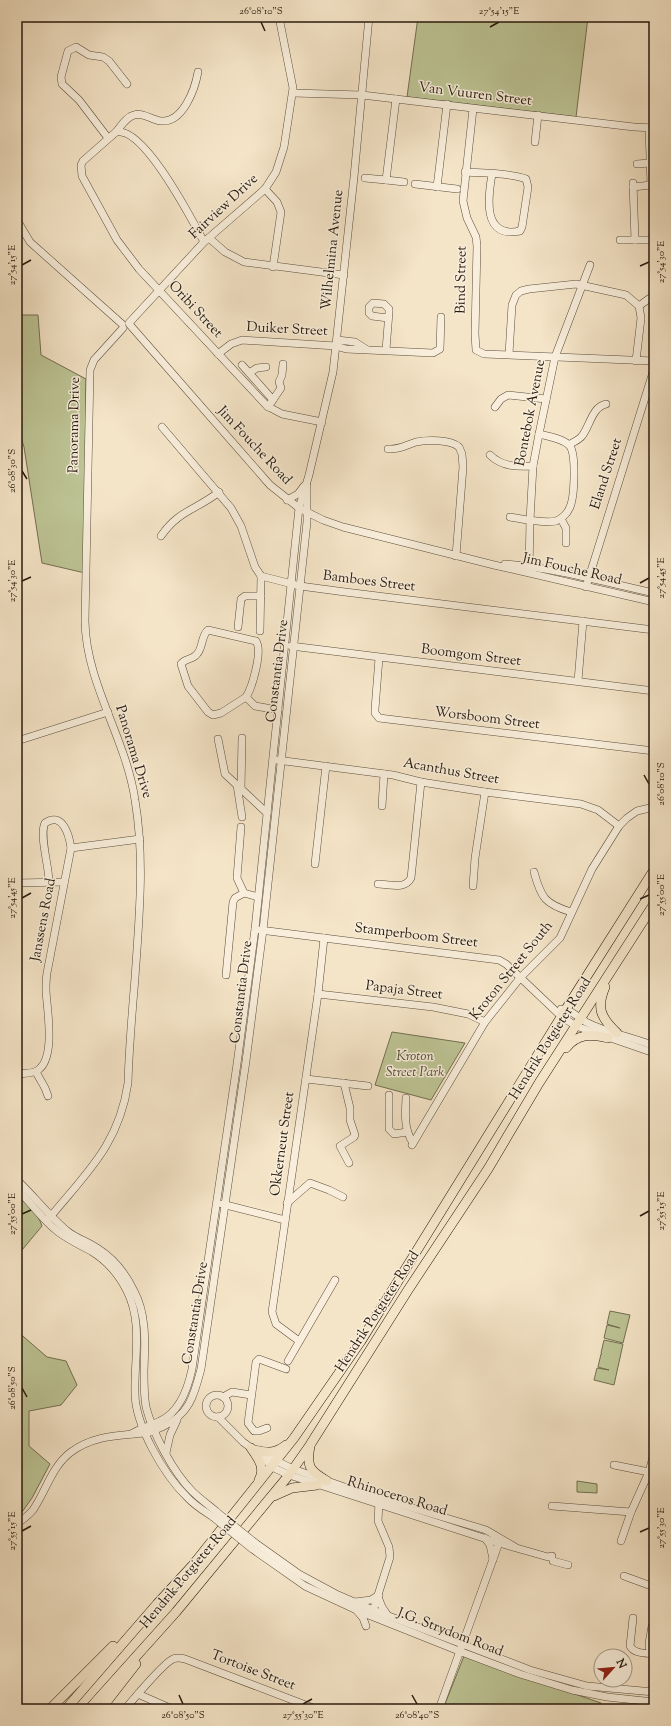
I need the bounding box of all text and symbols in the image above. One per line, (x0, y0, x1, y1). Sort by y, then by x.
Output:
text: 26°08'10"S (239, 4, 283, 19)
text: 27°54'15"E (479, 4, 519, 19)
street label: Van Vuuren Street (417, 78, 533, 112)
street label: Fairview Drive (185, 170, 263, 244)
street label: Wilhelmina Avenue (317, 189, 349, 311)
text: 27°54'30"E (654, 241, 669, 283)
text: 27°54'15"E (5, 245, 20, 285)
street label: Bind Street (451, 246, 473, 314)
street label: Oribi Street (163, 277, 227, 343)
street label: Duiker Street (246, 318, 328, 342)
street label: Bontebok Avenue (511, 358, 551, 468)
street label: Panorama Drive (64, 377, 86, 473)
street label: Jim Fouche Road (211, 401, 296, 490)
street label: Eland Street (586, 436, 628, 512)
text: 26°08'30"S (5, 449, 20, 493)
street label: Jim Fouche Road (519, 549, 624, 591)
text: 27°54'45"E (654, 557, 669, 599)
text: 27°54'30"E (5, 560, 20, 602)
street label: Bamboes Street (322, 566, 417, 598)
street label: Constantia Drive (262, 618, 294, 724)
street label: Boomgom Street (420, 640, 522, 672)
street label: Panorama Drive (109, 703, 157, 801)
street label: Worsboom Street (433, 703, 541, 735)
street label: Acanthus Street (401, 754, 501, 790)
text: 26°08'10"S (654, 762, 669, 806)
text: 27°55'00"E (654, 874, 669, 916)
text: 27°54'45"E (5, 877, 20, 919)
street label: Janssens Road (26, 877, 62, 964)
street label: Kroton Street South (466, 917, 558, 1025)
street label: Stamperboom Street (353, 919, 479, 954)
street label: Constantia Drive (226, 939, 258, 1045)
street label: Hendrik Potgieter Road (505, 974, 597, 1104)
street label: Papaja Street (364, 976, 444, 1006)
park label: Kroton Street Park (386, 1047, 445, 1083)
street label: Okkerneut Street (266, 1090, 300, 1198)
text: 27°55'15"E (654, 1192, 669, 1231)
text: 27°55'00"E (5, 1193, 20, 1235)
street label: Hendrik Potgieter Road (331, 1247, 425, 1377)
street label: Constantia Drive (178, 1260, 214, 1366)
text: 26°08'50"S (5, 1366, 20, 1410)
street label: Rhinoceros Road (344, 1472, 450, 1522)
text: 27°55'30"E (654, 1507, 669, 1549)
text: 27°55'15"E (5, 1512, 20, 1551)
street label: Hendrik Potgieter Road (136, 1512, 242, 1634)
street label: J.G. Strydom Road (393, 1603, 506, 1662)
street label: Tortoise Street (208, 1646, 298, 1696)
north arrow (593, 1648, 633, 1688)
text: N (611, 1655, 630, 1672)
text: 26°08'50"S (161, 1708, 205, 1723)
text: 27°55'30"E (282, 1708, 324, 1723)
text: 26°08'40"S (395, 1708, 439, 1723)

